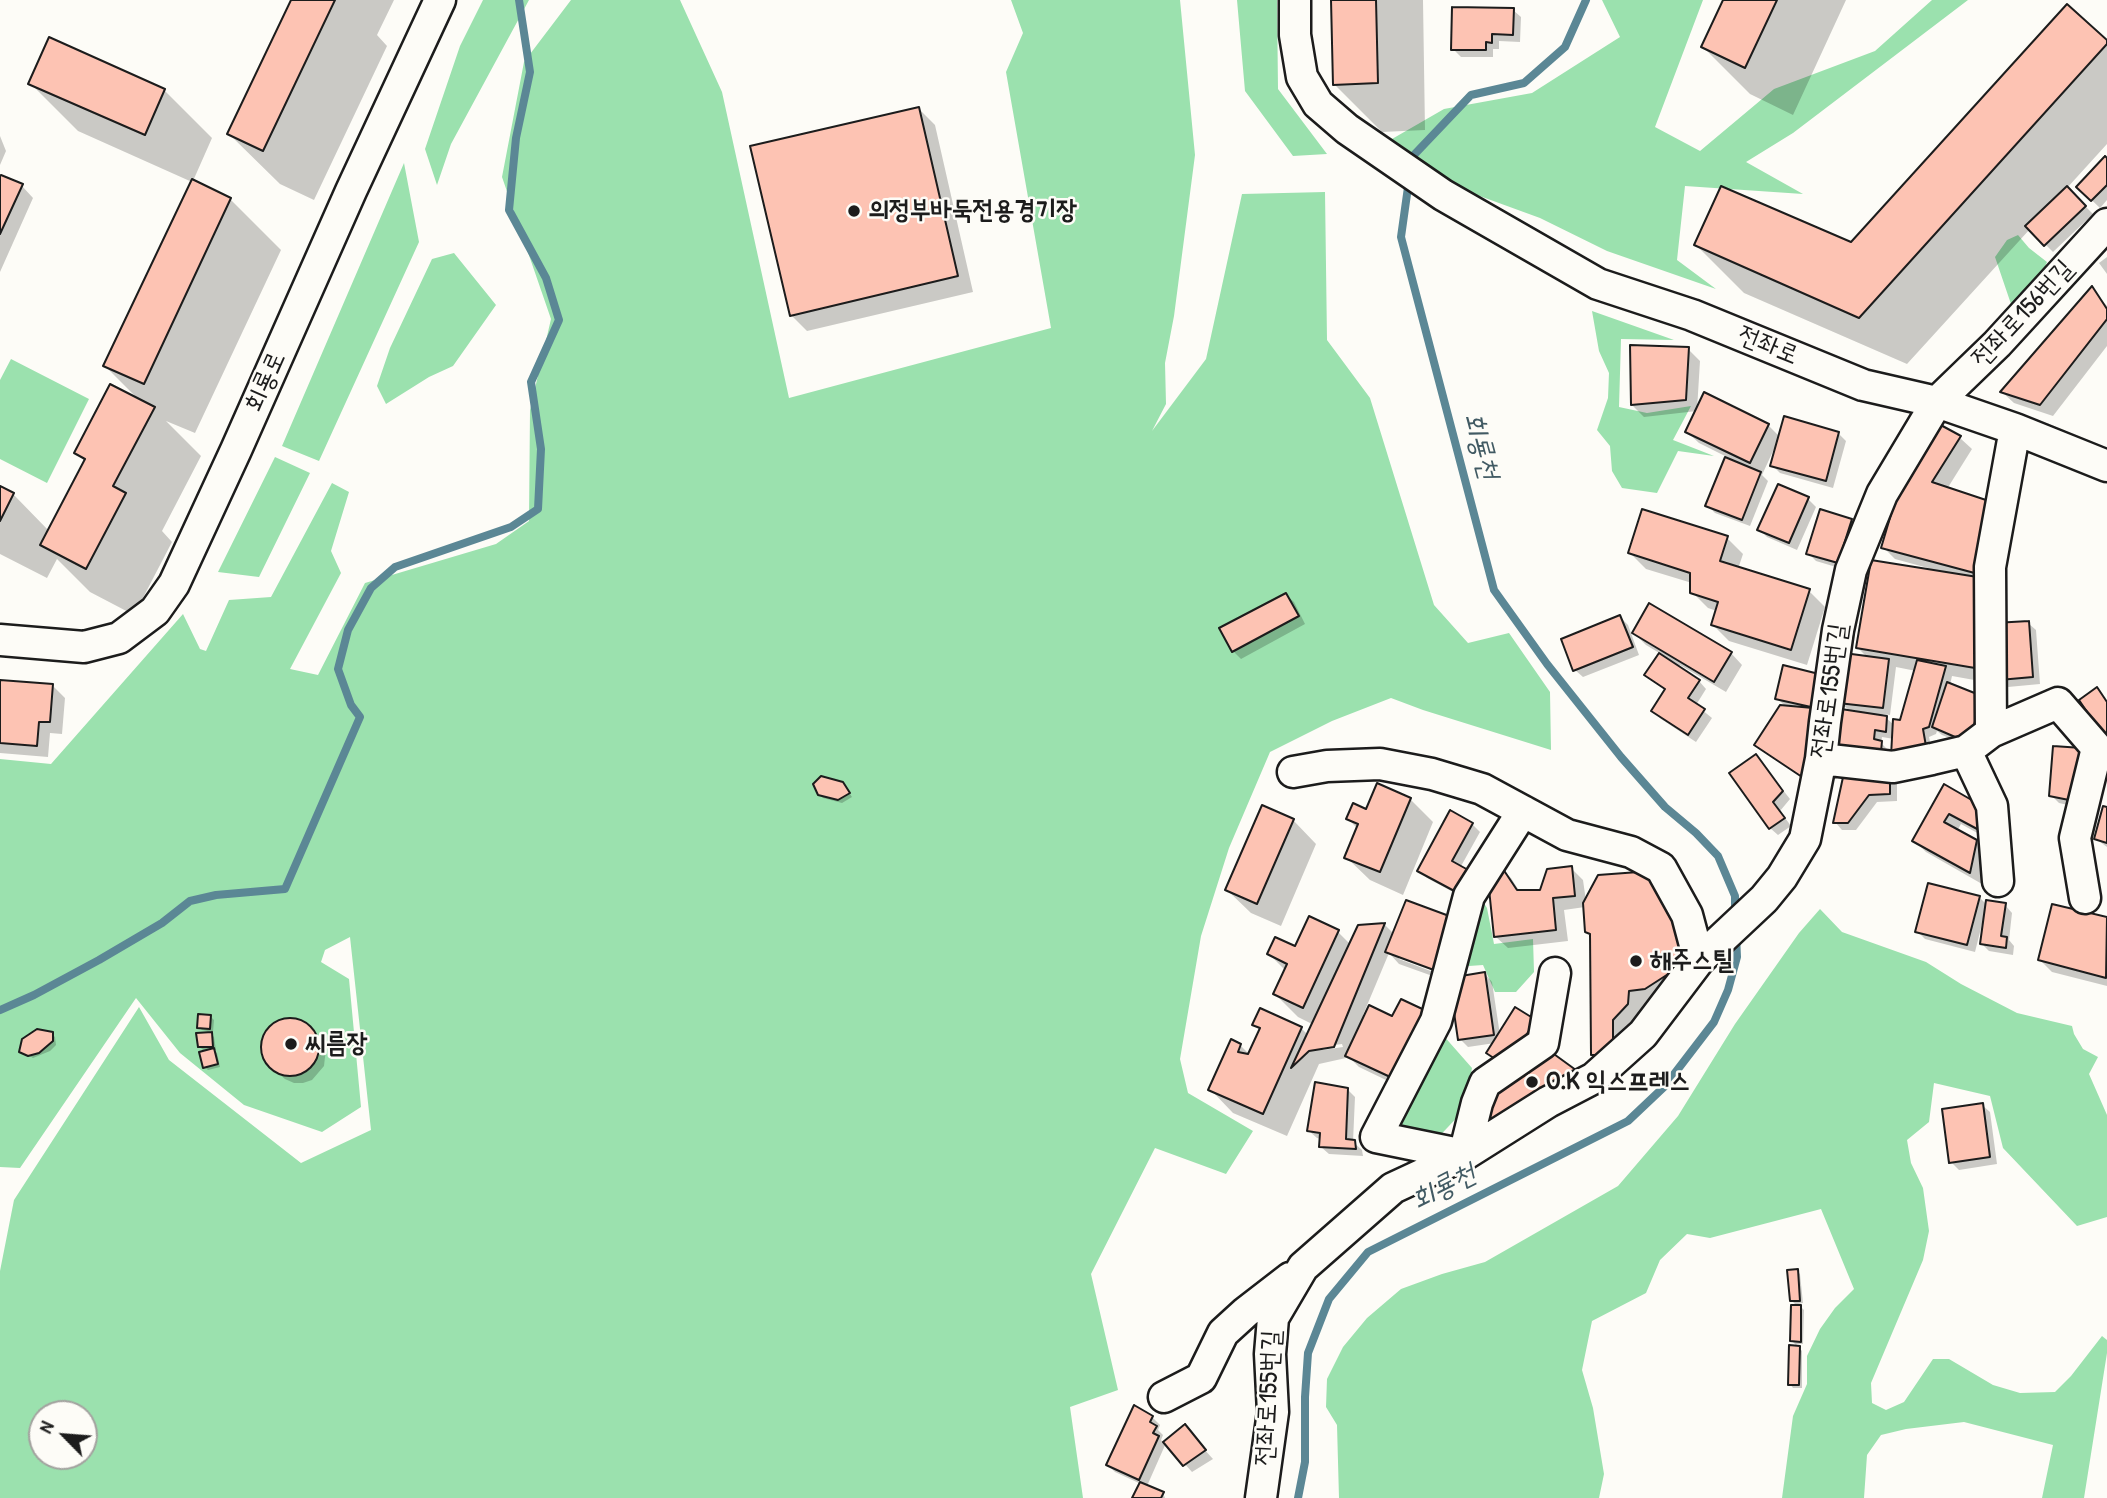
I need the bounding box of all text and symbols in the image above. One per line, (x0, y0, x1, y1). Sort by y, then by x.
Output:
place label: 의정부바둑전용경기장 (868, 195, 1077, 227)
marker: 의정부바둑전용경기장 (846, 203, 862, 219)
street label: 전좌로156번길 (1965, 254, 2081, 374)
street label: 전좌로 (1733, 320, 1803, 372)
street label: 회룡로 (239, 347, 293, 417)
water label: 회룡천 (1455, 409, 1505, 483)
street label: 전좌로155번길 (1805, 621, 1855, 761)
place label: 해주스틸 (1650, 945, 1734, 977)
marker: 해주스틸 (1628, 953, 1644, 969)
place label: 씨름장 (305, 1028, 368, 1060)
marker: 씨름장 (283, 1036, 299, 1052)
place label: O.K 익스프레스 (1546, 1066, 1690, 1098)
marker: O.K 익스프레스 (1524, 1074, 1540, 1090)
water label: 회룡천 (1406, 1158, 1482, 1218)
street label: 전좌로155번길 (1250, 1329, 1288, 1467)
north arrow (28, 1400, 98, 1470)
text: N (32, 1417, 60, 1437)

